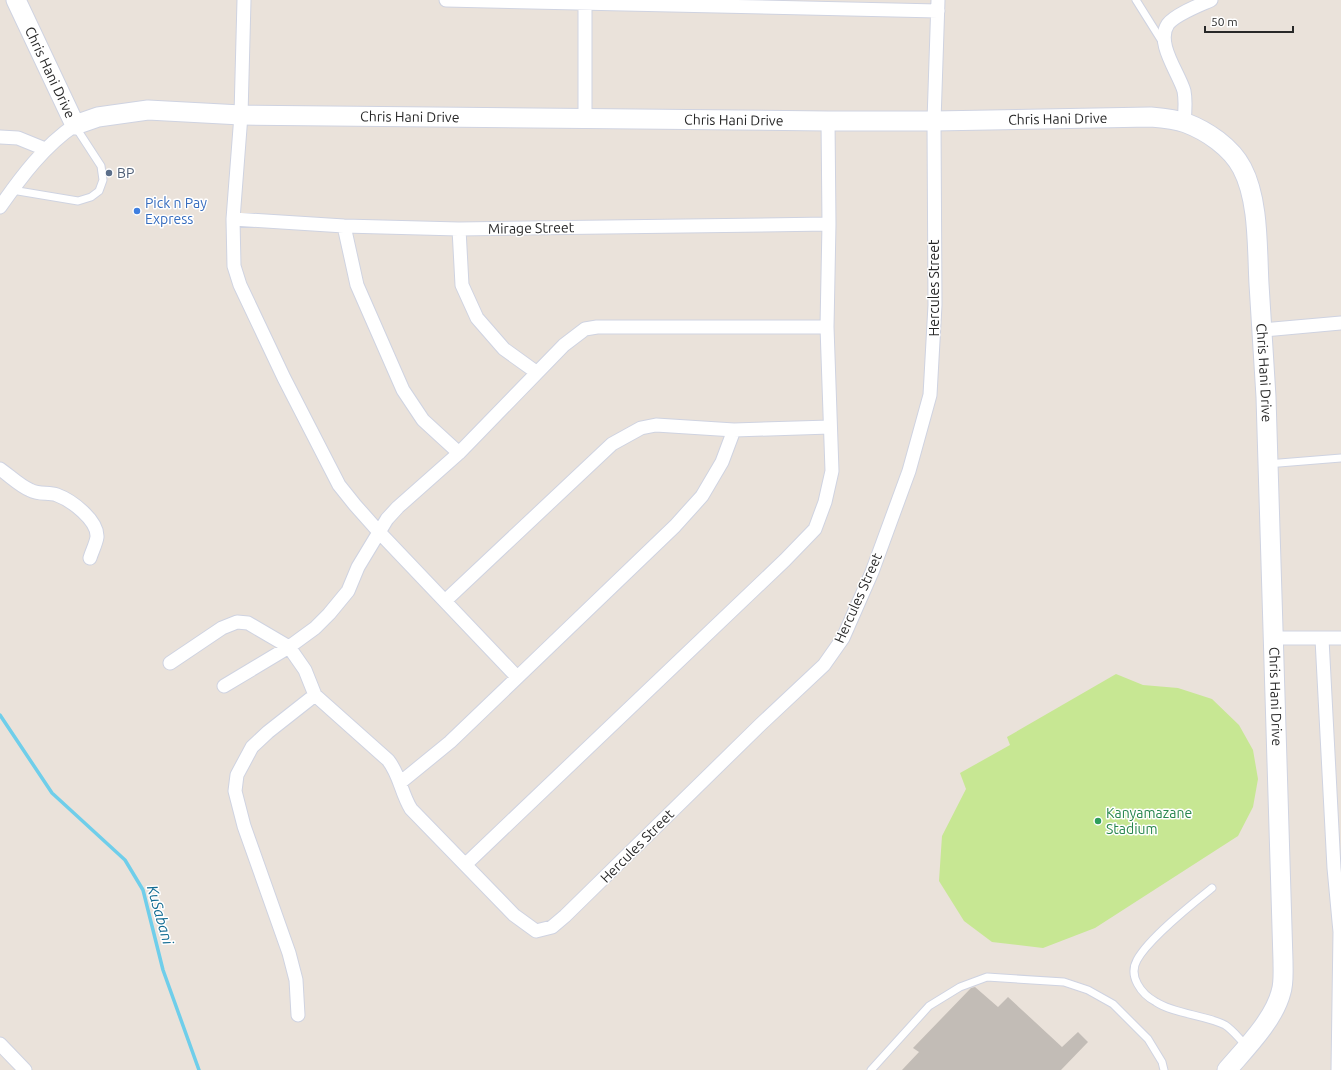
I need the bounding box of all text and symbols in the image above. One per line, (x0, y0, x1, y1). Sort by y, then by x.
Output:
scale bar (1205, 8, 1293, 34)
text: 50 m (1211, 15, 1238, 28)
street label: Chris Hani Drive (22, 24, 79, 121)
street label: Chris Hani Drive (360, 108, 460, 125)
street label: Chris Hani Drive (1008, 110, 1108, 128)
street label: Chris Hani Drive (684, 112, 784, 129)
place label: BP (117, 165, 134, 181)
marker: BP (104, 168, 114, 178)
place label: Pick n Pay Express (145, 195, 207, 227)
marker: Pick n Pay Express (132, 206, 142, 216)
street label: Mirage Street (488, 219, 575, 237)
street label: Hercules Street (926, 239, 942, 337)
street label: Chris Hani Drive (1253, 323, 1275, 422)
street label: Hercules Street (831, 550, 885, 646)
street label: Chris Hani Drive (1266, 647, 1285, 746)
place label: Kanyamazane Stadium (1106, 805, 1192, 837)
street label: Hercules Street (597, 806, 677, 886)
marker: Kanyamazane Stadium (1093, 816, 1103, 826)
water label: KuSabani (144, 883, 177, 948)

